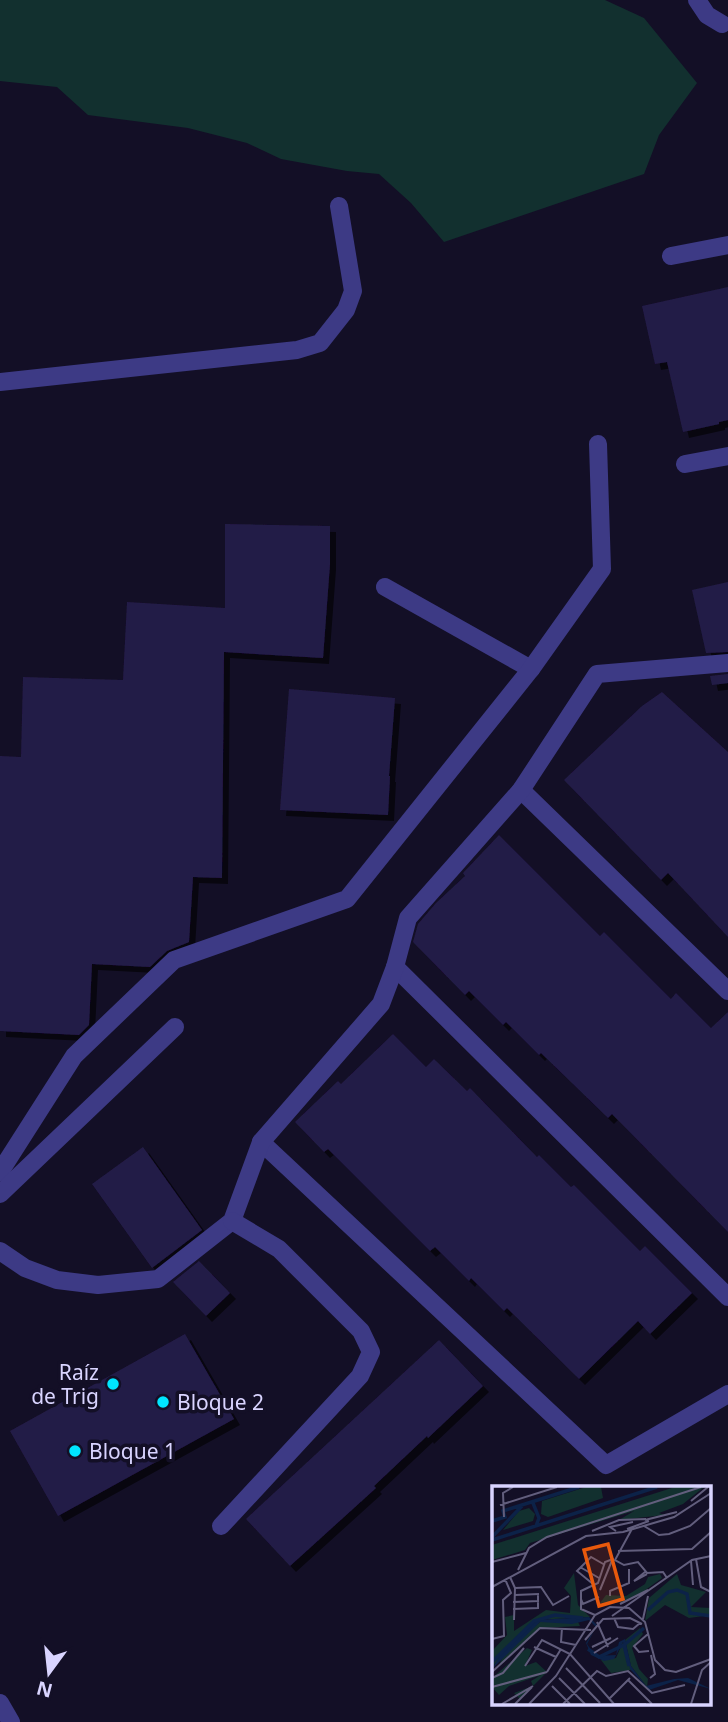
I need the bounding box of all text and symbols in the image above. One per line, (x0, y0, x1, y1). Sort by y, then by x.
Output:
place label: Raíz de Trig (31, 1358, 99, 1410)
marker: Raíz de Trig (105, 1376, 121, 1392)
place label: Bloque 2 (177, 1388, 264, 1416)
marker: Bloque 2 (155, 1394, 171, 1410)
place label: Bloque 1 (89, 1437, 176, 1465)
marker: Bloque 1 (67, 1443, 83, 1459)
inset map (492, 1486, 710, 1704)
north arrow (14, 1638, 84, 1708)
text: N (34, 1675, 55, 1704)

